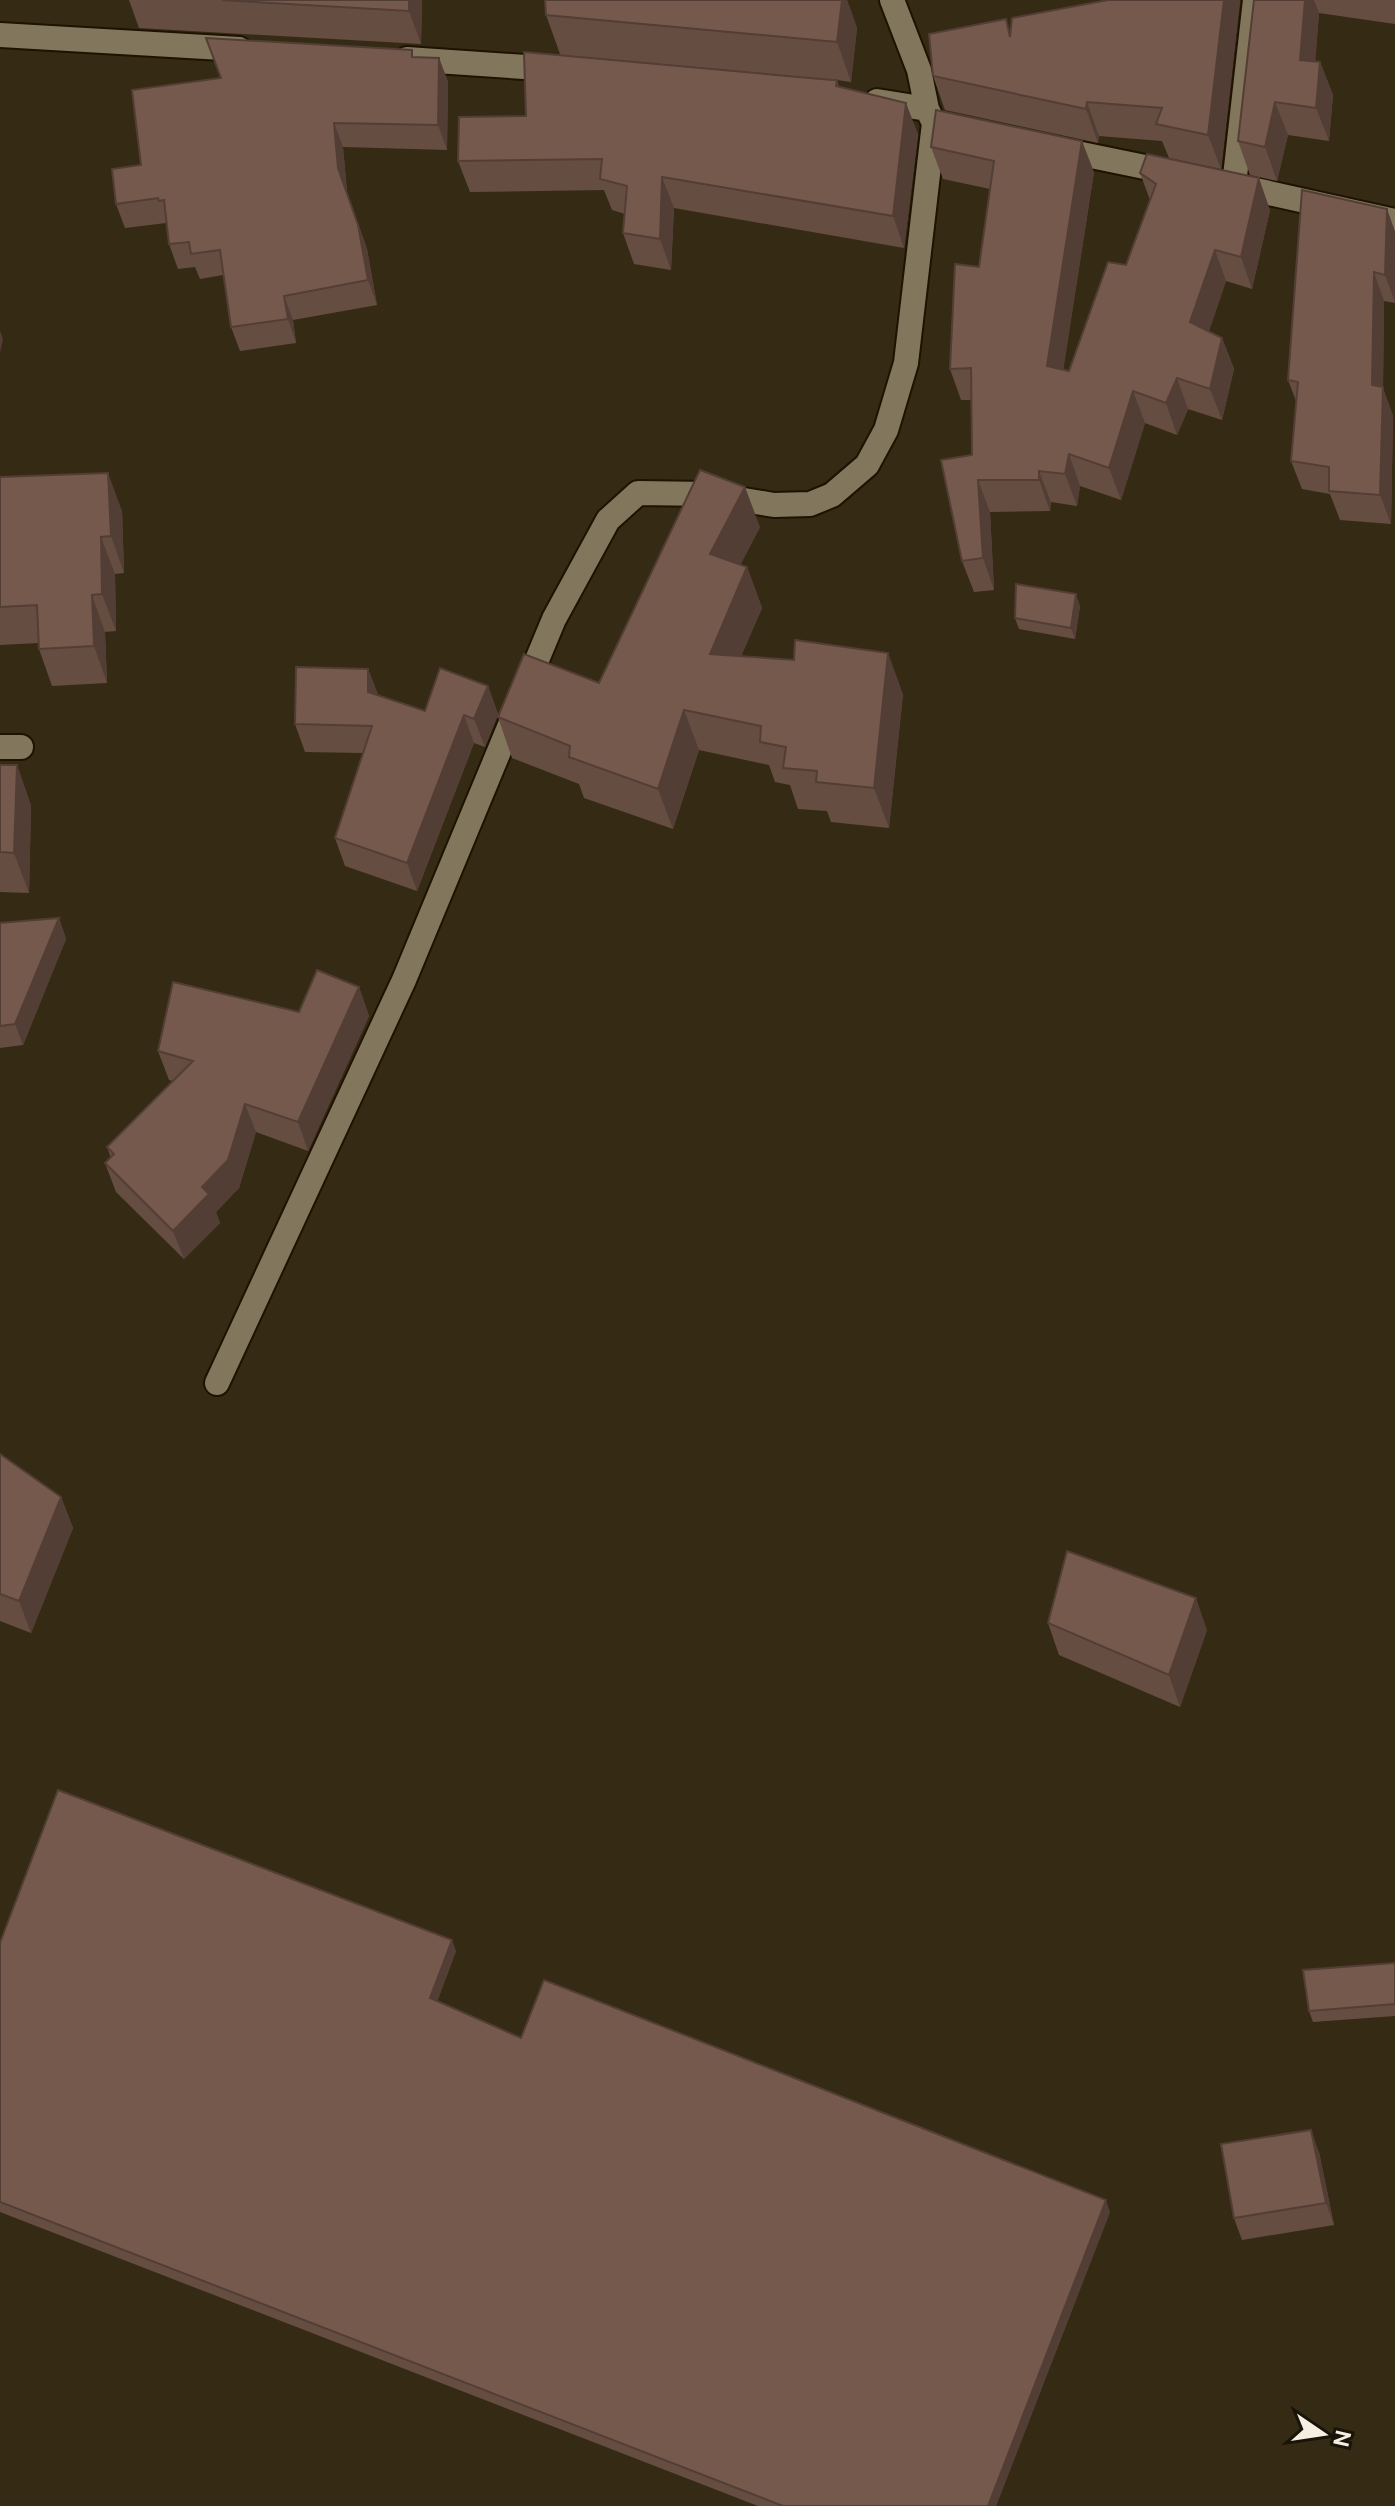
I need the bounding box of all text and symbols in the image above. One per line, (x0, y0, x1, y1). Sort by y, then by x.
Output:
north arrow (1283, 2394, 1363, 2474)
text: N (1326, 2427, 1358, 2449)

